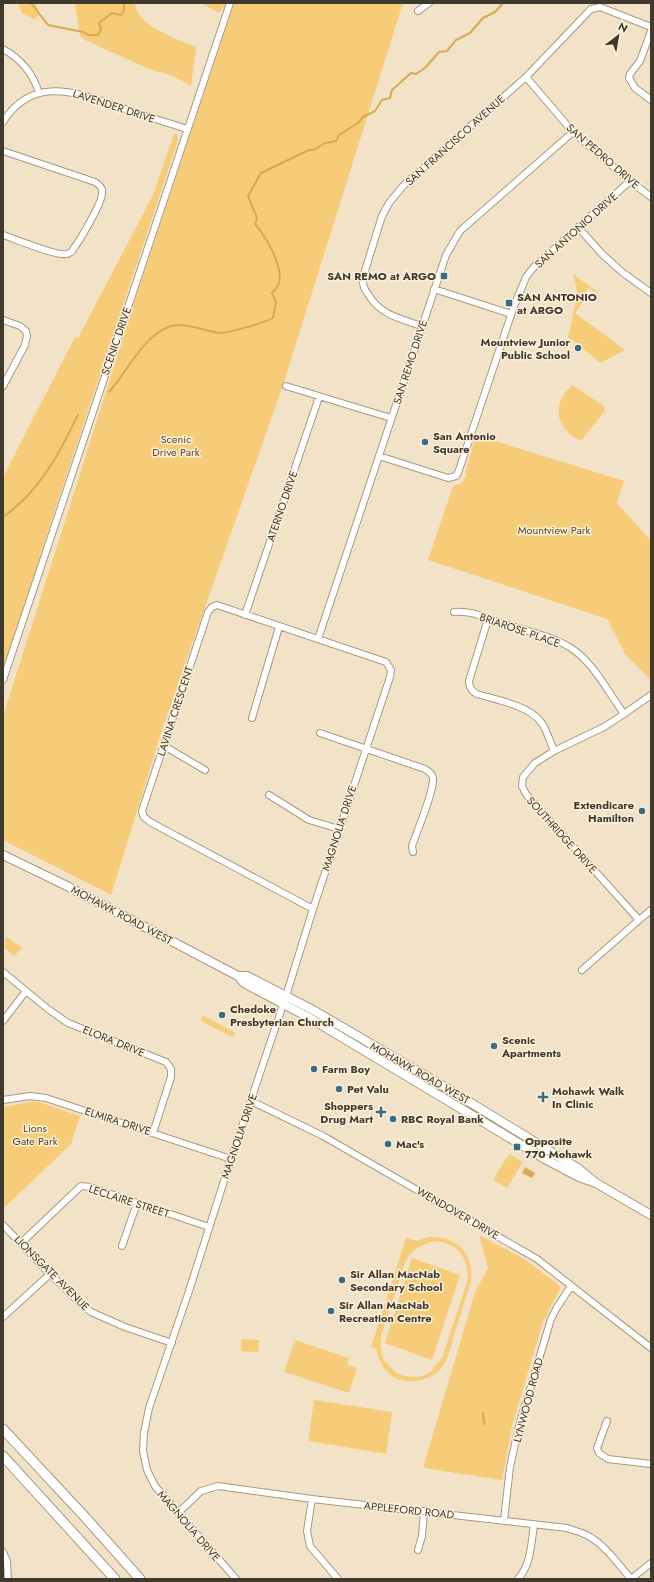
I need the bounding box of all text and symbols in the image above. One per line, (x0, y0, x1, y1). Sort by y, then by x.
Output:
north arrow (598, 16, 638, 56)
text: N (615, 18, 631, 37)
street label: LAVENDER DRIVE (71, 85, 157, 127)
street label: SAN FRANCISCO AVENUE (402, 91, 508, 189)
street label: SAN PEDRO DRIVE (563, 120, 643, 192)
street label: SAN ANTONIO DRIVE (531, 188, 621, 272)
place label: SAN REMO at ARGO (327, 268, 436, 284)
marker: SAN REMO at ARGO (439, 271, 449, 281)
place label: SAN ANTONIO at ARGO (517, 289, 597, 318)
marker: SAN ANTONIO at ARGO (504, 298, 514, 308)
street label: SCENIC DRIVE (97, 305, 135, 377)
street label: SAN REMO DRIVE (389, 318, 431, 406)
place label: Mountview Junior Public School (481, 334, 570, 363)
marker: Mountview Junior Public School (573, 343, 583, 353)
place label: San Antonio Square (433, 428, 496, 457)
park label: Scenic Drive Park (152, 431, 200, 460)
marker: San Antonio Square (420, 437, 430, 447)
street label: ATERNO DRIVE (262, 468, 302, 544)
park label: Mountview Park (518, 522, 591, 538)
street label: BRIAROSE PLACE (478, 609, 562, 651)
street label: LAVINA CRESCENT (153, 664, 197, 758)
street label: MAGNOLIA DRIVE (318, 783, 360, 873)
street label: SOUTHRIDGE DRIVE (523, 793, 601, 877)
place label: Extendicare Hamilton (574, 797, 634, 826)
marker: Extendicare Hamilton (637, 806, 647, 816)
street label: MOHAWK ROAD WEST (68, 881, 176, 949)
place label: Chedoke Presbyterian Church (230, 1001, 334, 1030)
marker: Chedoke Presbyterian Church (217, 1010, 227, 1020)
street label: ELORA DRIVE (81, 1021, 147, 1061)
place label: Scenic Apartments (501, 1032, 561, 1061)
street label: MOHAWK ROAD WEST (367, 1038, 473, 1108)
marker: Scenic Apartments (489, 1041, 499, 1051)
place label: Farm Boy (322, 1061, 370, 1077)
marker: Farm Boy (309, 1064, 319, 1074)
place label: Pet Valu (347, 1081, 389, 1097)
place label: Mohawk Walk In Clinic (552, 1083, 625, 1112)
marker: Pet Valu (334, 1084, 344, 1094)
street label: MAGNOLIA DRIVE (217, 1091, 261, 1181)
marker: Mohawk Walk In Clinic (537, 1091, 549, 1103)
place label: Shoppers Drug Mart (320, 1098, 373, 1127)
street label: ELMIRA DRIVE (83, 1103, 153, 1139)
marker: Shoppers Drug Mart (376, 1107, 386, 1117)
place label: RBC Royal Bank (401, 1111, 484, 1127)
marker: RBC Royal Bank (388, 1114, 398, 1124)
park label: Lions Gate Park (12, 1120, 58, 1149)
place label: Opposite 770 Mohawk (525, 1133, 593, 1162)
place label: Mac's (396, 1136, 424, 1152)
marker: Mac's (383, 1139, 393, 1149)
marker: Opposite 770 Mohawk (512, 1142, 522, 1152)
street label: LECLAIRE STREET (87, 1180, 171, 1222)
street label: WENDOVER DRIVE (413, 1183, 503, 1243)
street label: LIONSGATE AVENUE (11, 1232, 93, 1314)
place label: Sir Allan MacNab Secondary School (350, 1266, 443, 1295)
marker: Sir Allan MacNab Secondary School (337, 1275, 347, 1285)
place label: Sir Allan MacNab Recreation Centre (339, 1297, 432, 1326)
marker: Sir Allan MacNab Recreation Centre (326, 1306, 336, 1316)
street label: LYNWOOD ROAD (509, 1355, 547, 1444)
street label: MAGNOLIA DRIVE (154, 1487, 224, 1565)
street label: APPLEFORD ROAD (363, 1497, 455, 1523)

